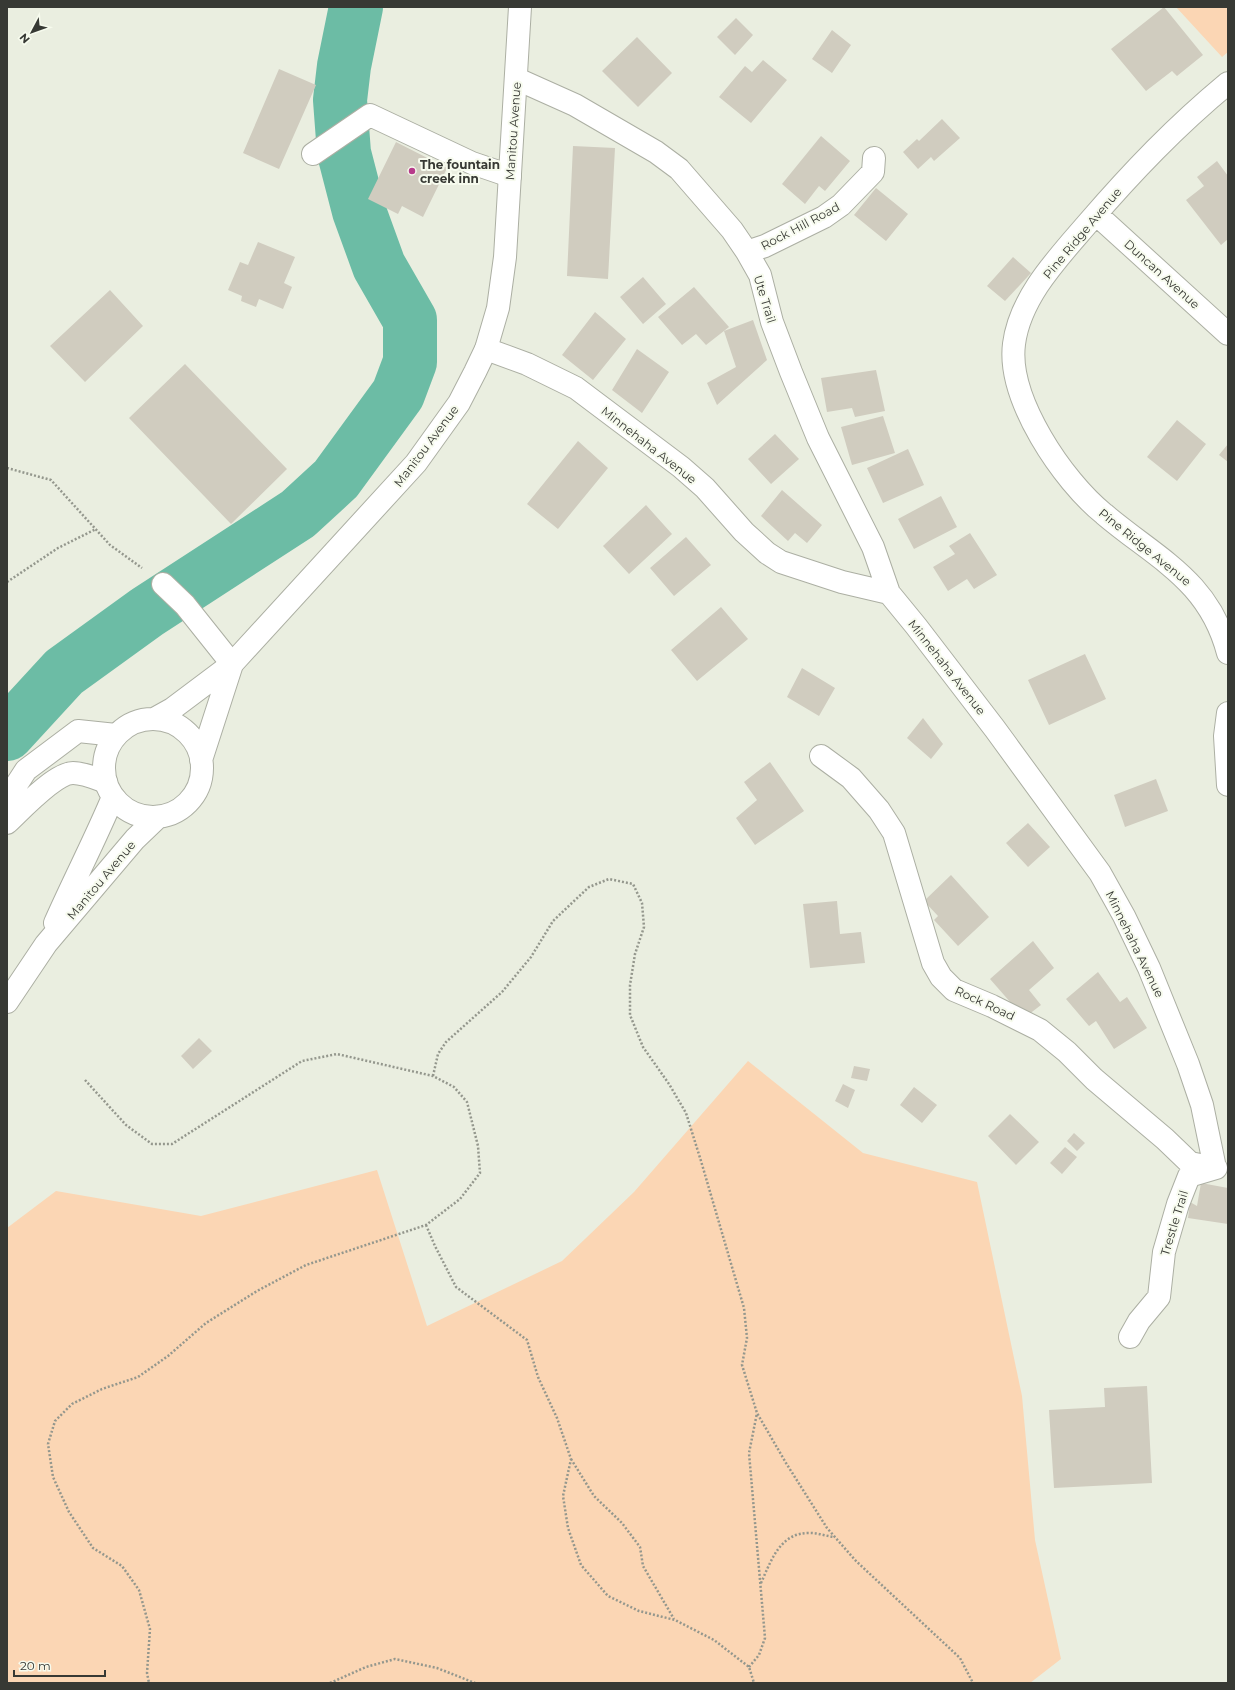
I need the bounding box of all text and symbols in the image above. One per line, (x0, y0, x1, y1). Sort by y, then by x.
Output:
north arrow (12, 12, 52, 52)
text: N (16, 31, 33, 47)
street label: Manitou Avenue (502, 81, 524, 181)
place label: The fountain creek inn (420, 157, 500, 186)
marker: The fountain creek inn (407, 166, 417, 176)
street label: Pine Ridge Avenue (1040, 184, 1124, 282)
street label: Rock Hill Road (758, 199, 842, 253)
street label: Duncan Avenue (1121, 236, 1203, 312)
street label: Ute Trail (751, 273, 779, 325)
street label: Manitou Avenue (390, 402, 462, 490)
street label: Minnehaha Avenue (598, 403, 700, 487)
street label: Pine Ridge Avenue (1096, 505, 1194, 589)
street label: Minnehaha Avenue (905, 616, 989, 718)
street label: Manitou Avenue (64, 837, 138, 923)
street label: Minnehaha Avenue (1103, 888, 1167, 1000)
street label: Rock Road (953, 983, 1017, 1023)
street label: Trestle Trail (1157, 1189, 1191, 1257)
scale bar (14, 1652, 105, 1678)
text: 20 m (20, 1658, 51, 1673)

